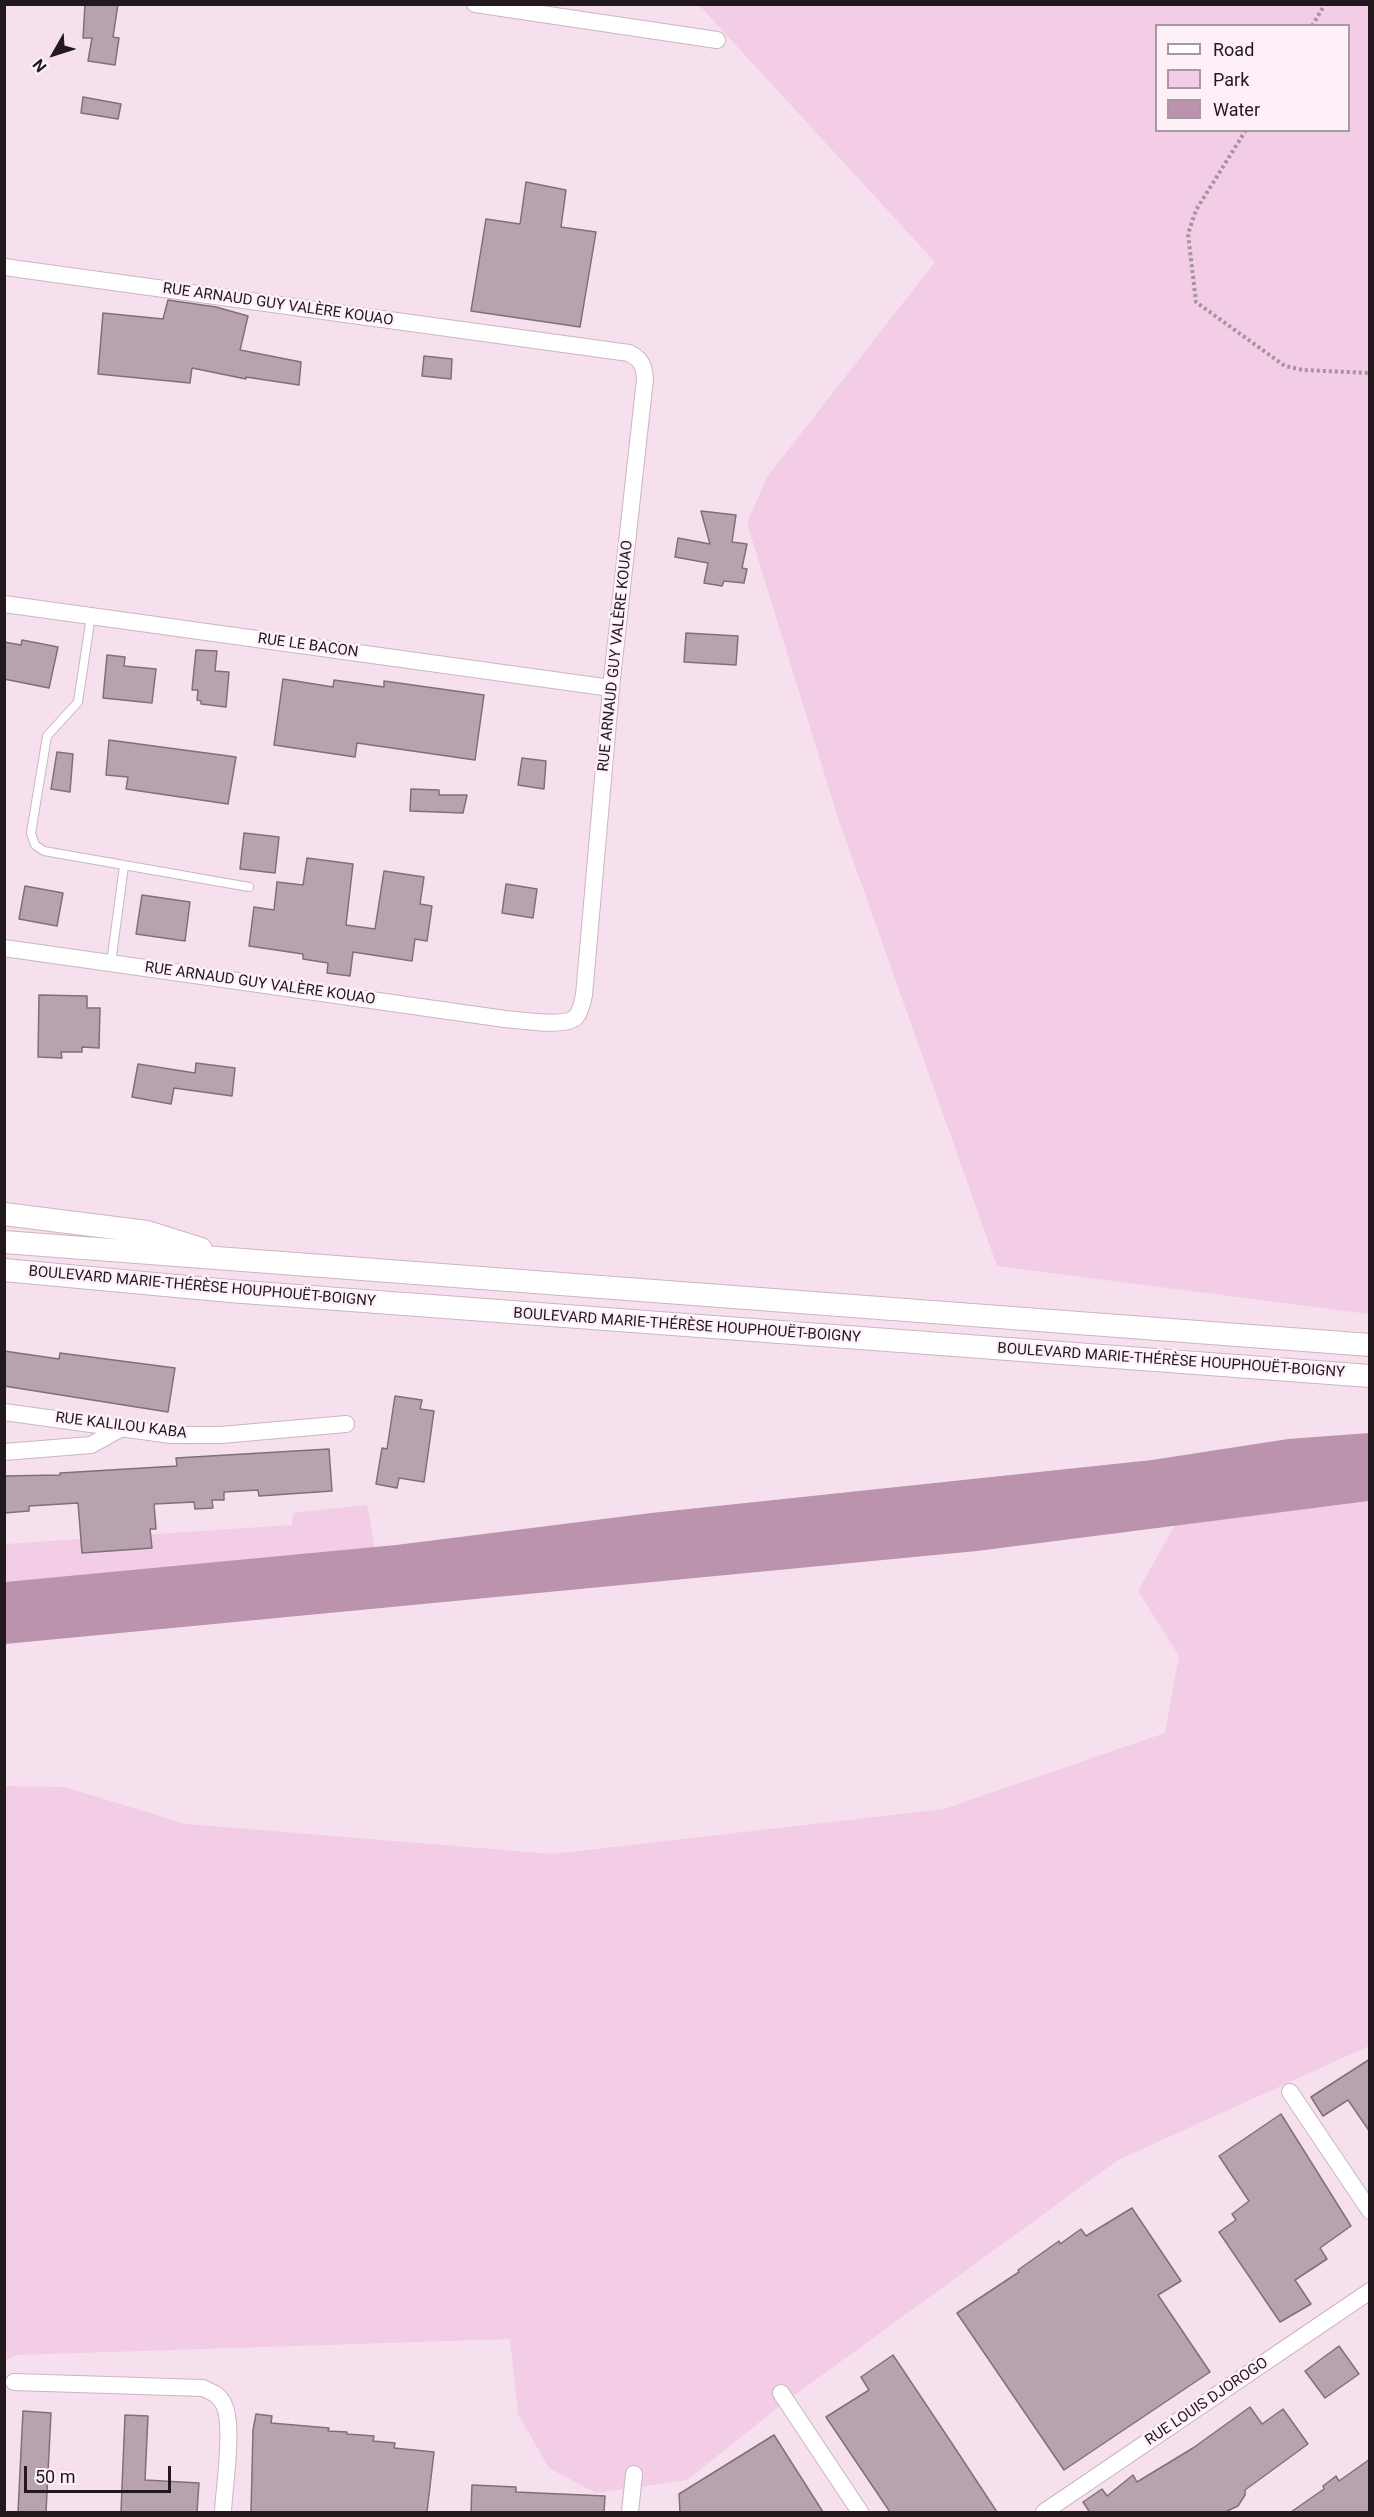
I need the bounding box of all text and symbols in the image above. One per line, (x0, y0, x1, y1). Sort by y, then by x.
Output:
north arrow (24, 24, 84, 84)
legend (1155, 24, 1350, 132)
text: Road (1213, 39, 1254, 60)
text: N (29, 55, 51, 76)
text: Park (1213, 69, 1249, 90)
text: Water (1213, 99, 1260, 120)
street label: RUE ARNAUD GUY VALÈRE KOUAO (162, 280, 394, 330)
street label: RUE ARNAUD GUY VALÈRE KOUAO (595, 539, 637, 773)
street label: RUE LE BACON (257, 630, 359, 662)
street label: RUE ARNAUD GUY VALÈRE KOUAO (144, 959, 376, 1009)
street label: BOULEVARD MARIE-THÉRÈSE HOUPHOUËT-BOIGNY (28, 1263, 376, 1311)
street label: BOULEVARD MARIE-THÉRÈSE HOUPHOUËT-BOIGNY (513, 1305, 861, 1347)
street label: BOULEVARD MARIE-THÉRÈSE HOUPHOUËT-BOIGNY (997, 1340, 1345, 1382)
street label: RUE KALILOU KABA (54, 1409, 188, 1443)
street label: RUE LOUIS DJOROGO (1142, 2354, 1272, 2450)
scale bar (27, 2454, 174, 2492)
text: 50 m (35, 2466, 75, 2487)

